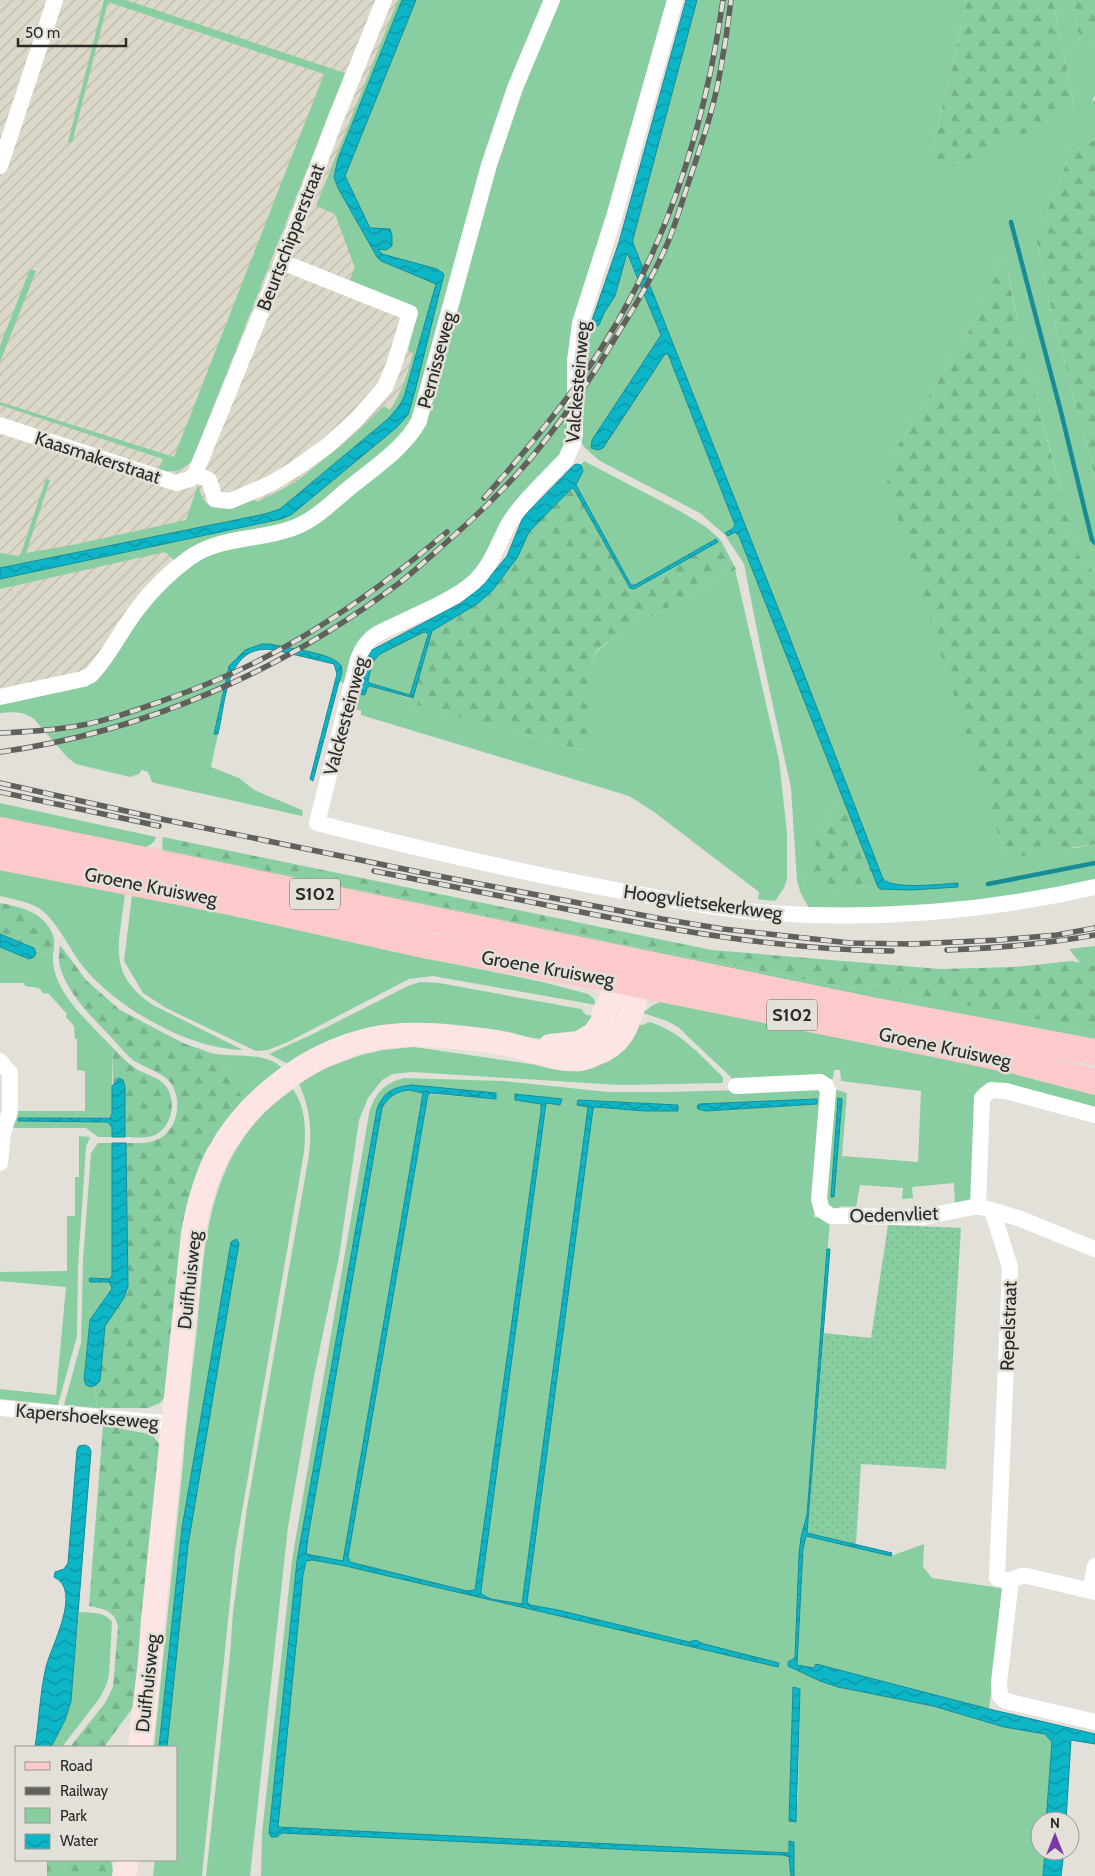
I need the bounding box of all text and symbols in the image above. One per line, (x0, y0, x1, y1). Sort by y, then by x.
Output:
scale bar (18, 15, 125, 47)
text: 50 m (25, 24, 60, 42)
street label: Beurtschipperstraat (252, 160, 329, 314)
street label: Pernisseweg (413, 309, 461, 411)
street label: Valckesteinweg (561, 320, 594, 444)
street label: Kaasmakerstraat (32, 426, 164, 489)
street label: Valckesteinweg (319, 654, 373, 778)
street label: Groene Kruisweg (83, 862, 220, 911)
road number: S102 (290, 879, 340, 910)
street label: Hoogvlietsekerkweg (622, 880, 784, 925)
street label: Groene Kruisweg (480, 945, 617, 992)
road number: S102 (767, 1000, 817, 1030)
street label: Groene Kruisweg (877, 1022, 1014, 1073)
street label: Oedenvliet (849, 1201, 939, 1228)
street label: Duifhuisweg (173, 1229, 206, 1330)
street label: Repelstraat (995, 1280, 1022, 1372)
street label: Kapershoekseweg (14, 1399, 160, 1434)
street label: Duifhuisweg (131, 1632, 164, 1733)
legend (15, 1746, 178, 1861)
text: Road (60, 1757, 93, 1775)
text: Railway (60, 1782, 109, 1800)
text: Park (60, 1807, 87, 1825)
north arrow (1030, 1811, 1080, 1861)
text: N (1050, 1814, 1060, 1832)
text: Water (60, 1832, 98, 1850)

